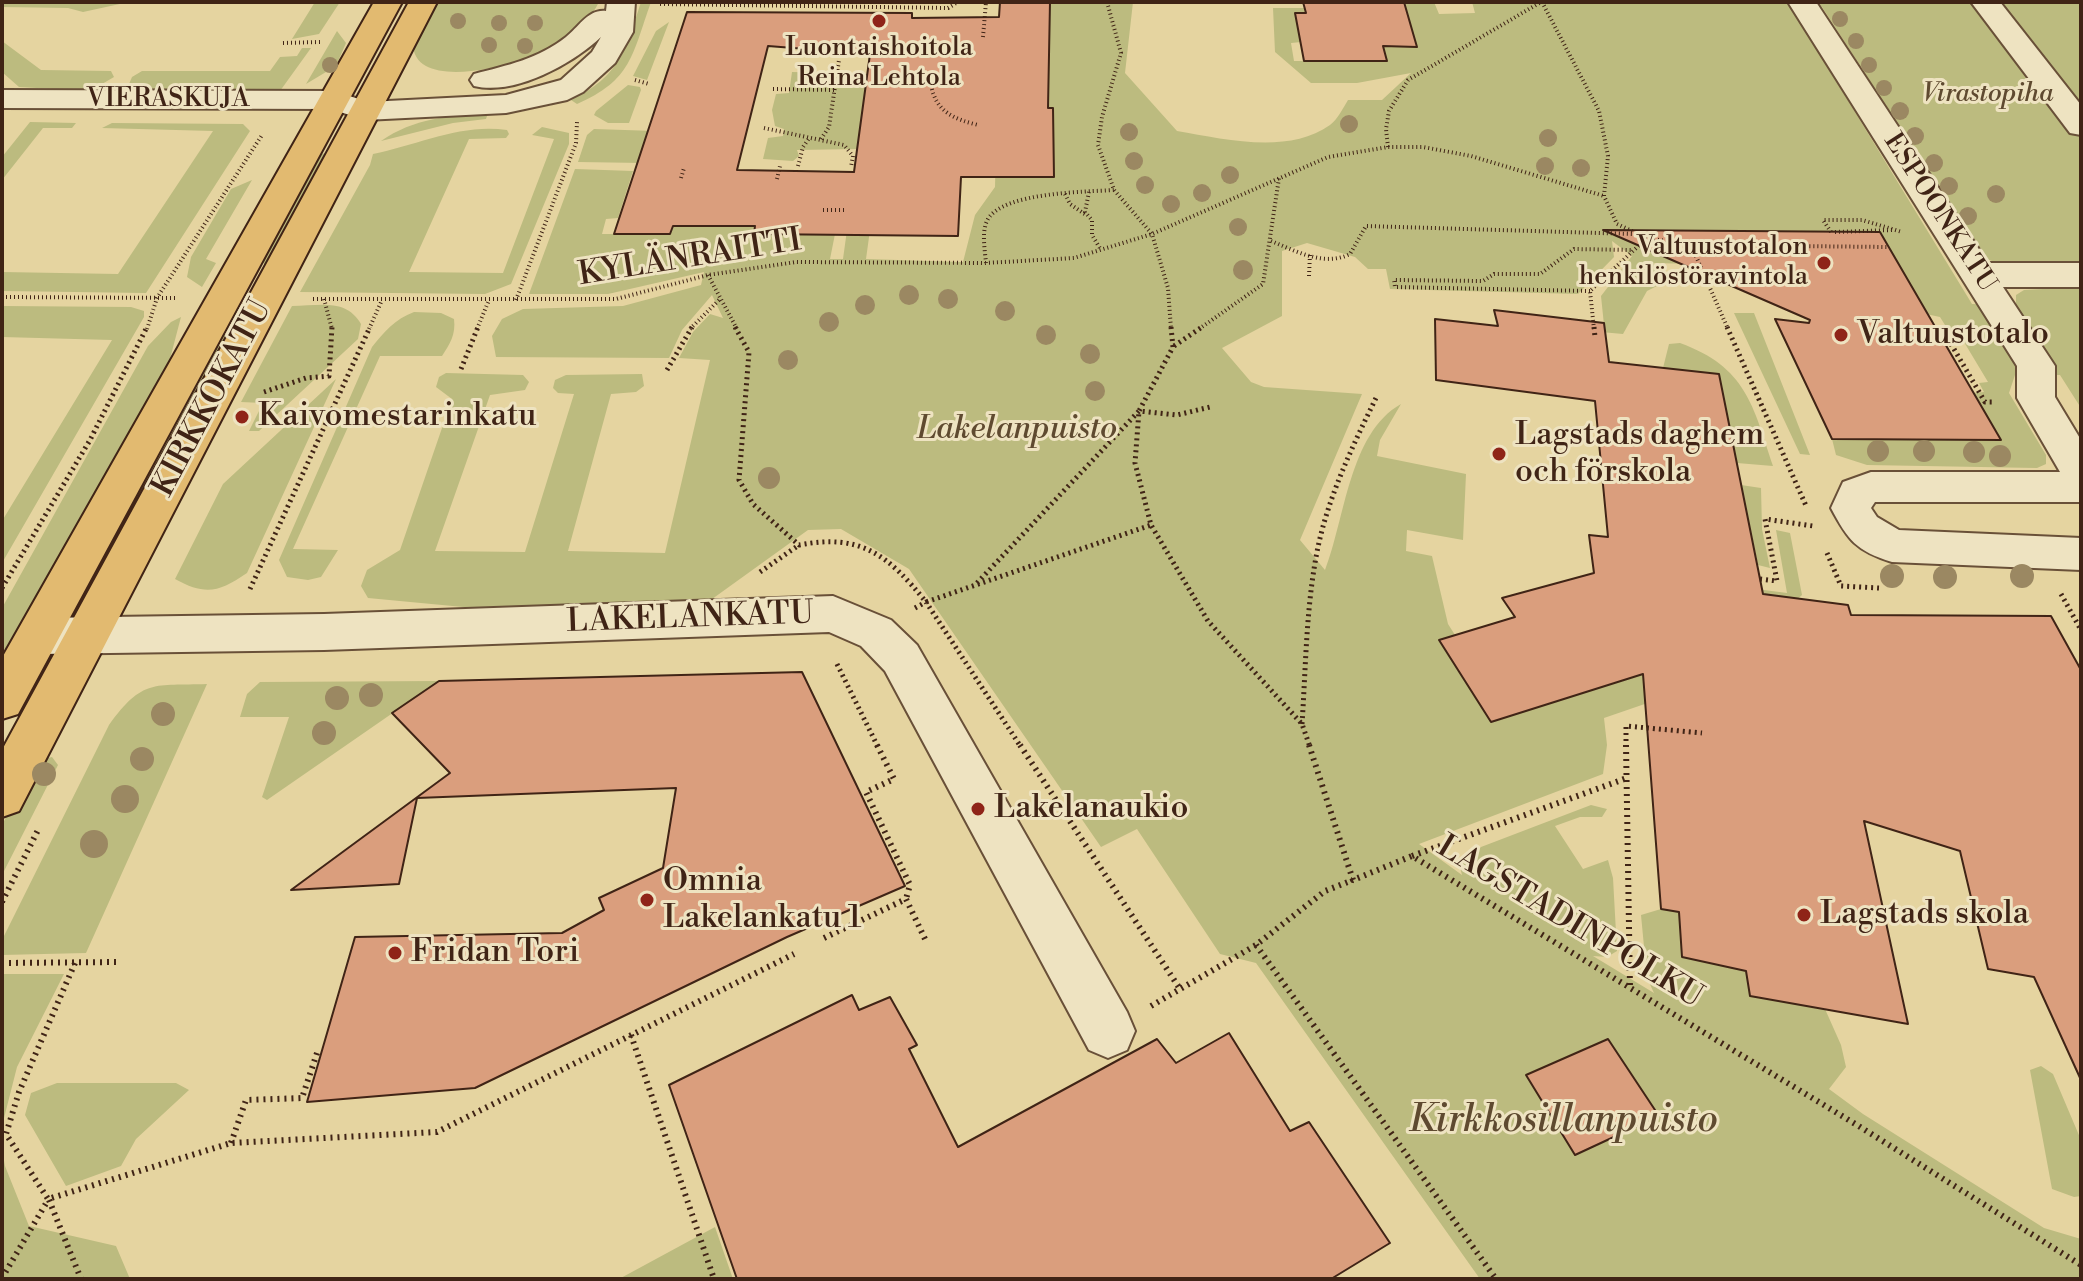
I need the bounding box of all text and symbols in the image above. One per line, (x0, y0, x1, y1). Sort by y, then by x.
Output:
marker: Luontaishoitola Reina Lehtola (870, 12, 888, 30)
place label: Luontaishoitola Reina Lehtola (785, 33, 973, 94)
park label: Virastopiha (1923, 79, 2053, 111)
street label: VIERASKUJA (87, 84, 249, 116)
street label: ESPOONKATU (1876, 128, 2002, 298)
street label: KYLÄNRAITTI (576, 222, 804, 296)
place label: Valtuustotalon henkilöstöravintola (1579, 232, 1808, 294)
marker: Valtuustotalon henkilöstöravintola (1815, 254, 1833, 272)
street label: KIRKKOKATU (145, 294, 281, 504)
place label: Valtuustotalo (1857, 316, 2049, 354)
marker: Valtuustotalo (1832, 326, 1850, 344)
place label: Kaivomestarinkatu (258, 398, 537, 436)
marker: Kaivomestarinkatu (233, 408, 251, 426)
park label: Lakelanpuisto (917, 411, 1117, 449)
place label: Lagstads daghem och förskola (1515, 417, 1764, 492)
marker: Lagstads daghem och förskola (1490, 445, 1508, 463)
street label: LAKELANKATU (566, 596, 814, 642)
place label: Lakelanaukio (994, 790, 1188, 828)
marker: Lakelanaukio (969, 800, 987, 818)
street label: LAGSTADINPOLKU (1429, 829, 1709, 1017)
place label: Omnia Lakelankatu 1 (663, 863, 862, 938)
marker: Omnia Lakelankatu 1 (638, 891, 656, 909)
place label: Lagstads skola (1820, 896, 2029, 934)
marker: Lagstads skola (1795, 906, 1813, 924)
place label: Fridan Tori (411, 934, 579, 972)
marker: Fridan Tori (386, 944, 404, 962)
park label: Kirkkosillanpuisto (1408, 1099, 1718, 1145)

